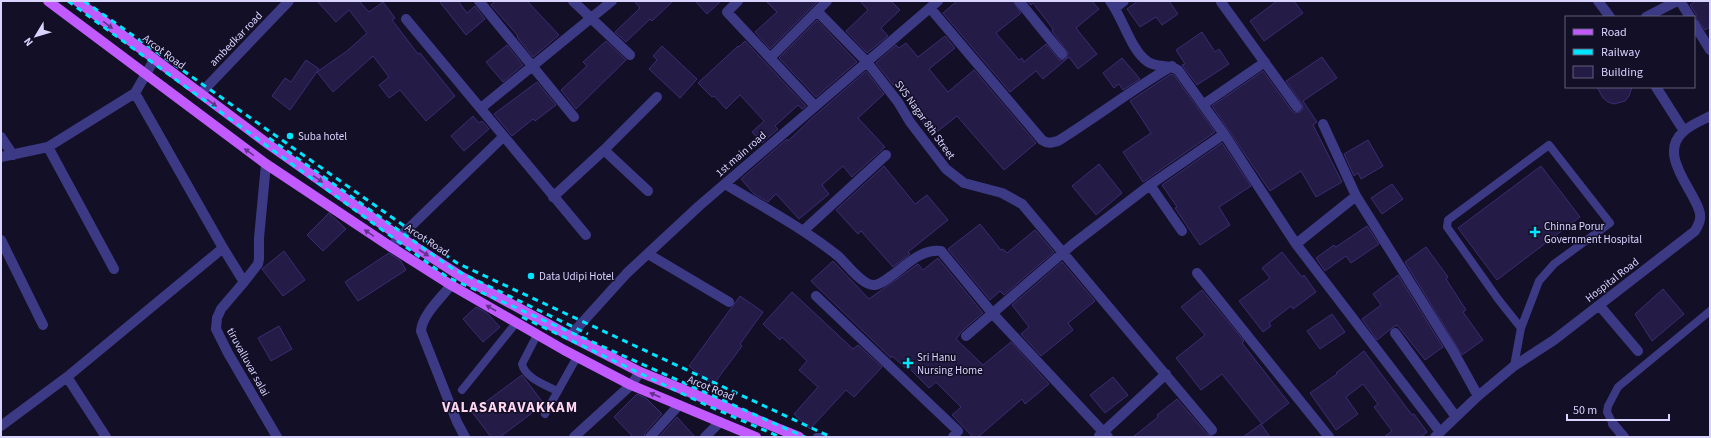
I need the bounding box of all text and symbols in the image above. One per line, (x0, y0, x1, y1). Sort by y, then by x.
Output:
street label: ambedkar road (206, 8, 266, 70)
north arrow (16, 16, 56, 56)
legend (1565, 16, 1695, 88)
one-way arrow (103, 20, 114, 29)
text: Road (1601, 24, 1627, 41)
street label: Arcot Road (140, 31, 188, 73)
text: N (20, 34, 37, 49)
text: Railway (1601, 44, 1640, 61)
text: Building (1601, 64, 1643, 81)
street label: SVS Nagar 8th Street (891, 78, 959, 163)
one-way arrow (207, 99, 217, 107)
street label: 1st main road (712, 128, 770, 180)
place label: Suba hotel (298, 129, 347, 144)
marker: Suba hotel (285, 131, 295, 141)
one-way arrow (244, 148, 255, 156)
one-way arrow (312, 175, 323, 183)
place label: Chinna Porur Government Hospital (1544, 219, 1642, 247)
street label: Arcot Road (402, 220, 452, 260)
marker: Chinna Porur Government Hospital (1529, 226, 1541, 238)
one-way arrow (363, 229, 374, 236)
one-way arrow (419, 249, 430, 257)
street label: Hospital Road (1582, 254, 1642, 306)
place label: Data Udipi Hotel (539, 269, 614, 284)
marker: Data Udipi Hotel (526, 271, 536, 281)
one-way arrow (485, 305, 497, 312)
street label: tiruvalluvar salai (223, 325, 273, 399)
place label: Sri Hanu Nursing Home (917, 350, 983, 378)
marker: Sri Hanu Nursing Home (902, 357, 914, 369)
street label: Arcot Road (685, 372, 737, 404)
one-way arrow (650, 392, 661, 398)
scale bar (1567, 396, 1669, 422)
district label: VALASARAVAKKAM (441, 397, 578, 418)
text: 50 m (1573, 402, 1597, 419)

